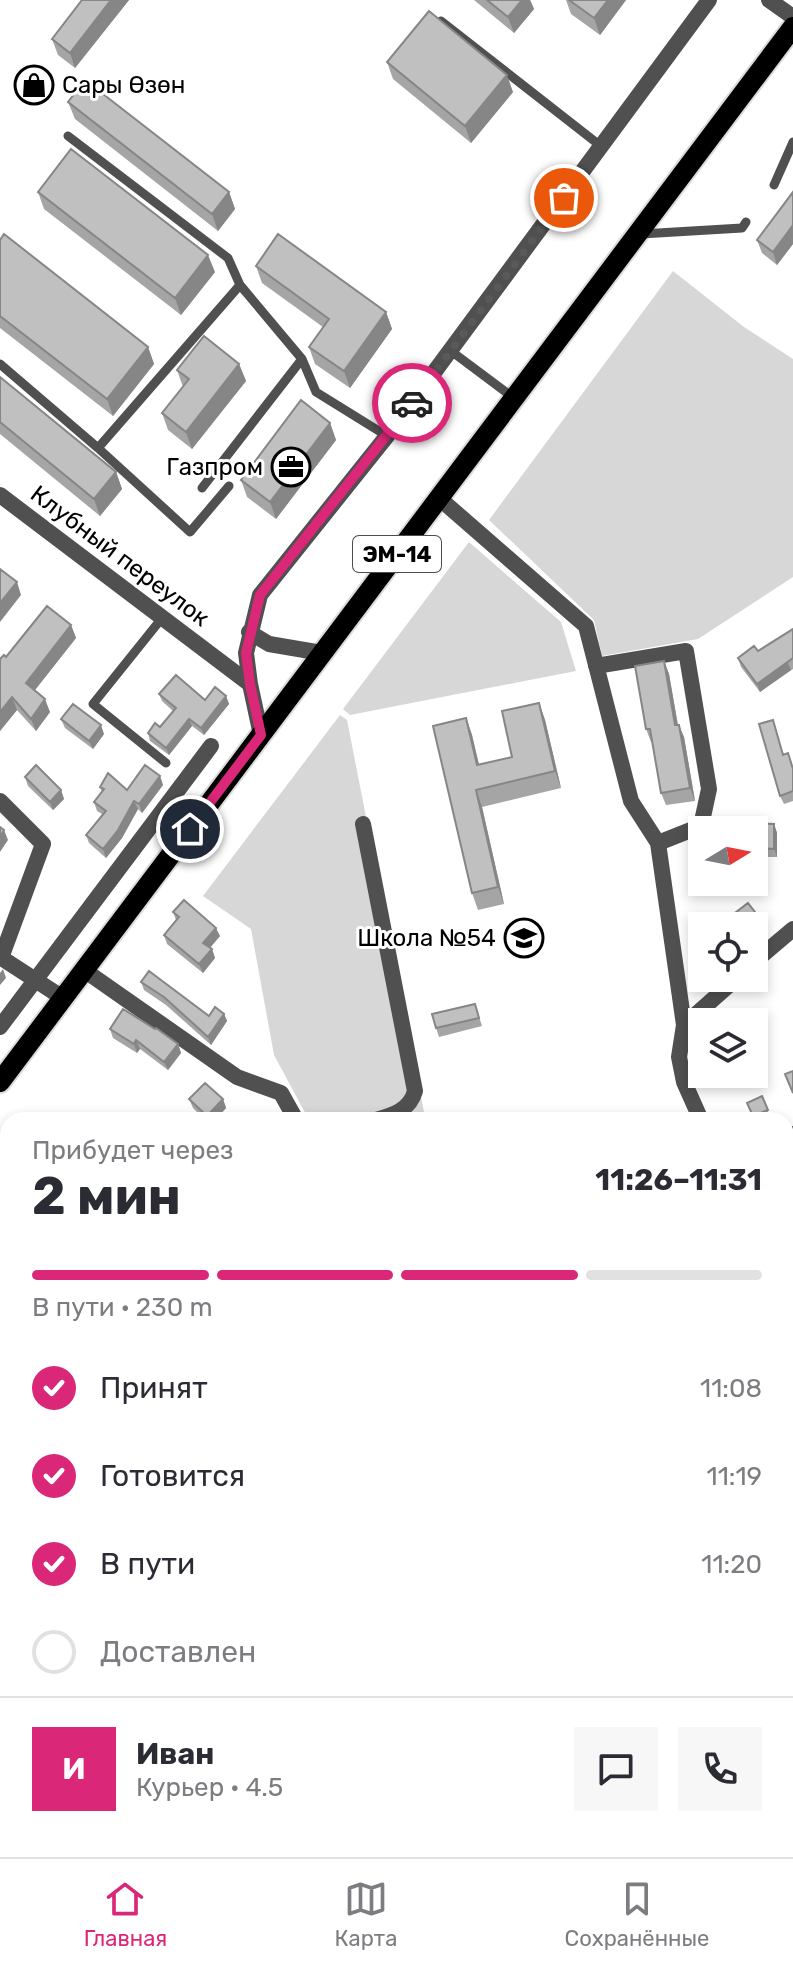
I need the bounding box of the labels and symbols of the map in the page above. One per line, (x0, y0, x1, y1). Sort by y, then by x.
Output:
shop icon: Сары Өзөн (13, 64, 55, 106)
place label: Сары Өзөн (62, 71, 185, 99)
pin (530, 164, 598, 232)
courier (372, 363, 452, 443)
office icon: Газпром (270, 446, 312, 488)
place label: Газпром (166, 453, 263, 481)
street label: Клубный переулок (25, 480, 215, 632)
road number: ЭМ-14 (353, 536, 441, 572)
pin (156, 795, 224, 863)
north arrow (688, 816, 768, 896)
school or university icon: Школа №54 (503, 917, 545, 959)
place label: Школа №54 (357, 924, 496, 952)

